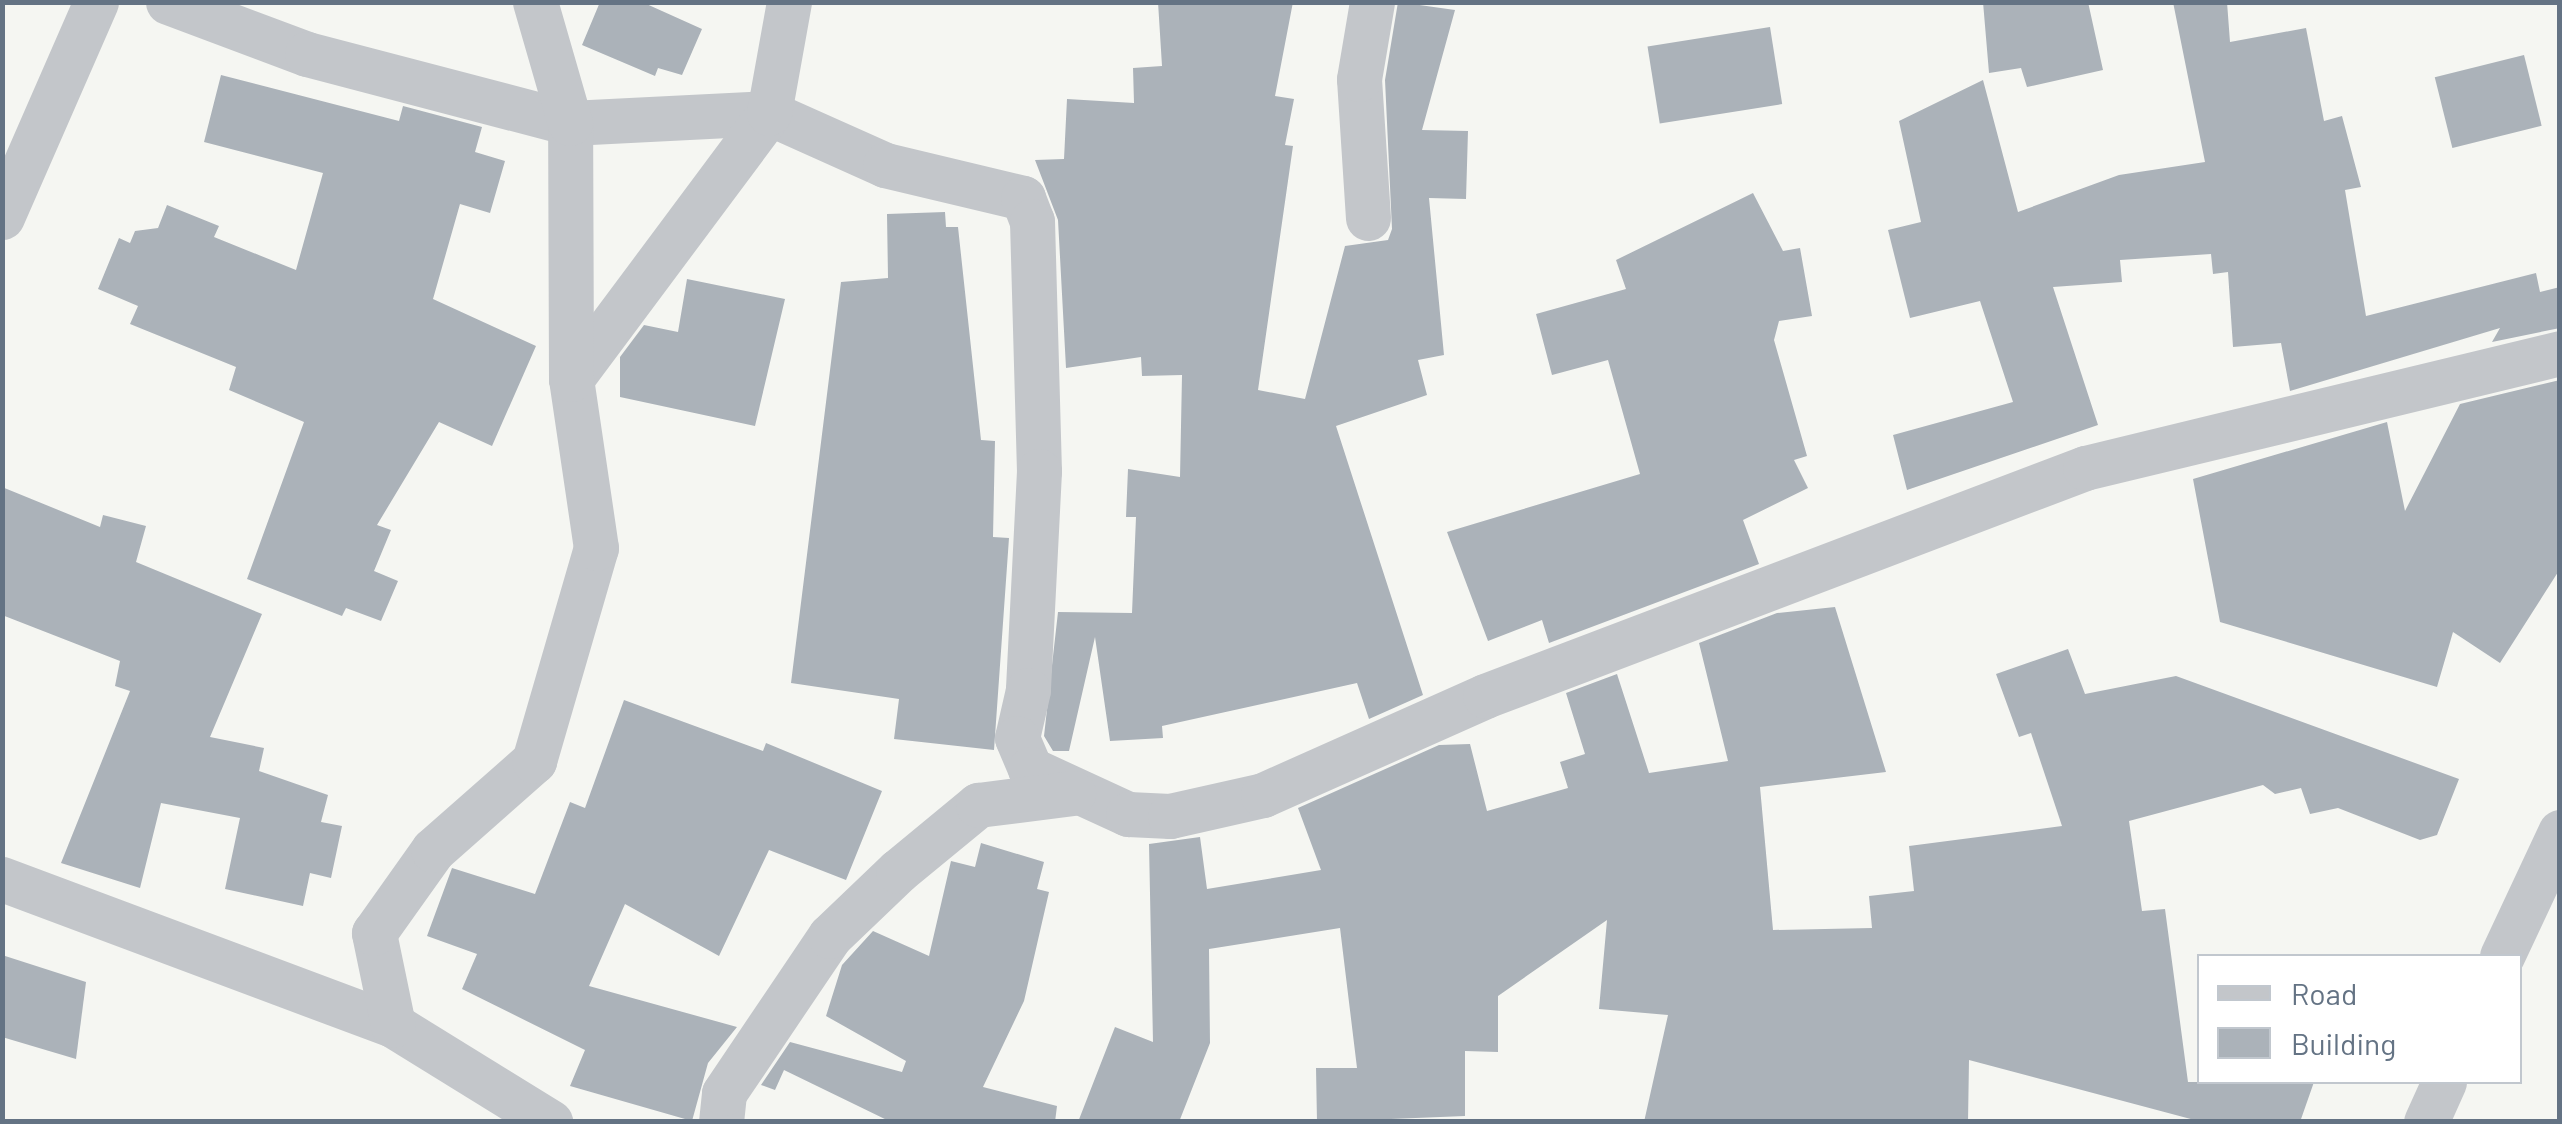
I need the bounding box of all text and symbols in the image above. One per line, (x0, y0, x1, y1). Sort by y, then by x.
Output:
legend (2197, 954, 2522, 1084)
text: Road (2291, 975, 2357, 1011)
text: Building (2291, 1025, 2396, 1061)

